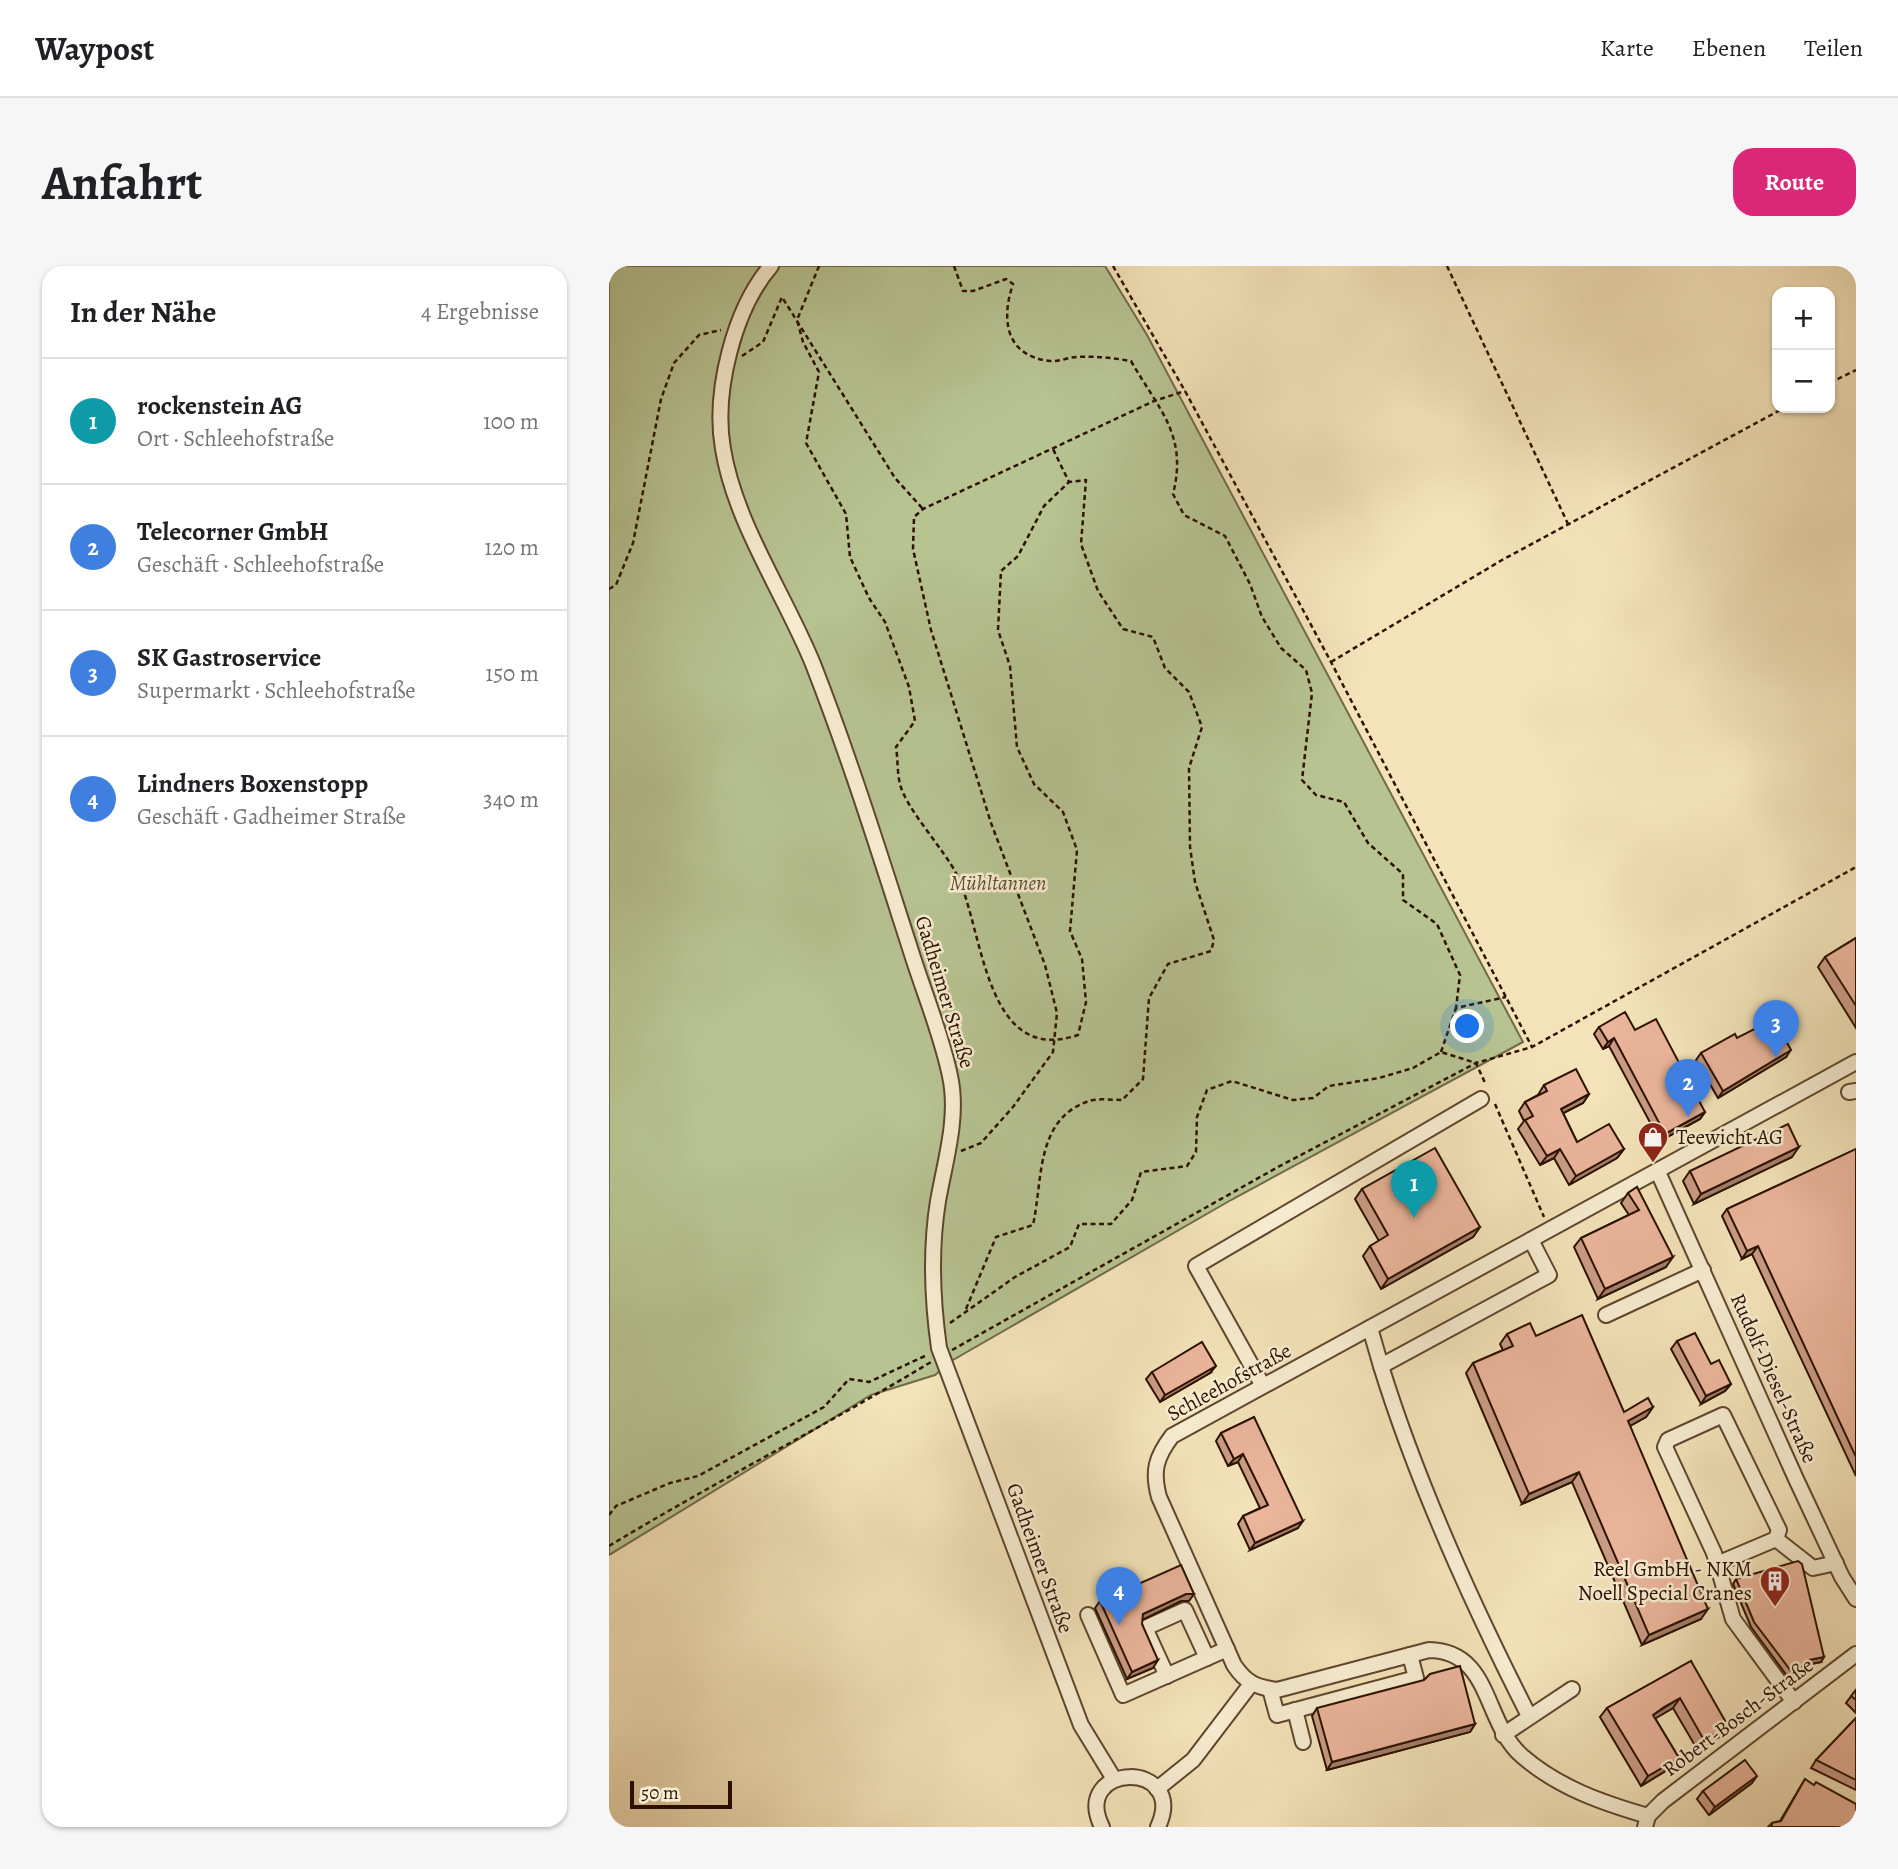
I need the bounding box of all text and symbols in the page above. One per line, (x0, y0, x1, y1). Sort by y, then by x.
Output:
text: Waypost (35, 26, 154, 71)
text: Karte (1600, 32, 1654, 64)
text: Ebenen (1692, 32, 1766, 64)
text: Teilen (1804, 32, 1863, 64)
button: Route (1733, 148, 1856, 216)
text: Anfahrt (42, 149, 202, 216)
map controls (1772, 287, 1835, 413)
button: + (1772, 287, 1835, 350)
text: In der Nähe (70, 292, 216, 332)
text: 4 Ergebnisse (421, 296, 539, 327)
button: − (1772, 350, 1835, 413)
text: rockenstein AG (137, 388, 302, 423)
text: 1 (89, 406, 97, 437)
text: 100 m (483, 406, 539, 437)
text: Ort · Schleehofstraße (137, 423, 334, 454)
text: Telecorner GmbH (137, 514, 329, 549)
text: 2 (87, 532, 99, 563)
text: 120 m (484, 532, 539, 563)
text: Geschäft · Schleehofstraße (137, 549, 384, 580)
text: SK Gastroservice (137, 640, 321, 675)
text: 3 (88, 658, 98, 689)
text: 150 m (485, 658, 539, 689)
text: Supermarkt · Schleehofstraße (137, 675, 416, 706)
text: Lindners Boxenstopp (137, 766, 368, 801)
text: 4 (88, 784, 98, 815)
text: 340 m (483, 784, 539, 815)
text: Geschäft · Gadheimer Straße (137, 801, 406, 832)
park label: Mühltannen (950, 869, 1046, 897)
street label: Gadheimer Straße (909, 912, 981, 1072)
pin: 3 (1753, 1000, 1799, 1058)
your location (1450, 1009, 1484, 1043)
pin: 2 (1665, 1059, 1711, 1117)
shop icon: Teewicht AG (1636, 1120, 1670, 1164)
place label: Teewicht AG (1676, 1123, 1783, 1151)
pin: 1 (1391, 1160, 1437, 1218)
street label: Rudolf-Diesel-Straße (1724, 1289, 1824, 1467)
street label: Schleehofstraße (1162, 1336, 1296, 1428)
street label: Gadheimer Straße (1000, 1479, 1080, 1637)
place label: Reel GmbH - NKM Noell Special Cranes (1578, 1555, 1752, 1607)
building icon: Reel GmbH - NKM Noell Special Cranes (1758, 1564, 1792, 1608)
pin: 4 (1096, 1567, 1142, 1625)
street label: Robert-Bosch-Straße (1657, 1651, 1819, 1783)
scale bar (630, 1778, 731, 1810)
text: 50 m (641, 1780, 679, 1806)

